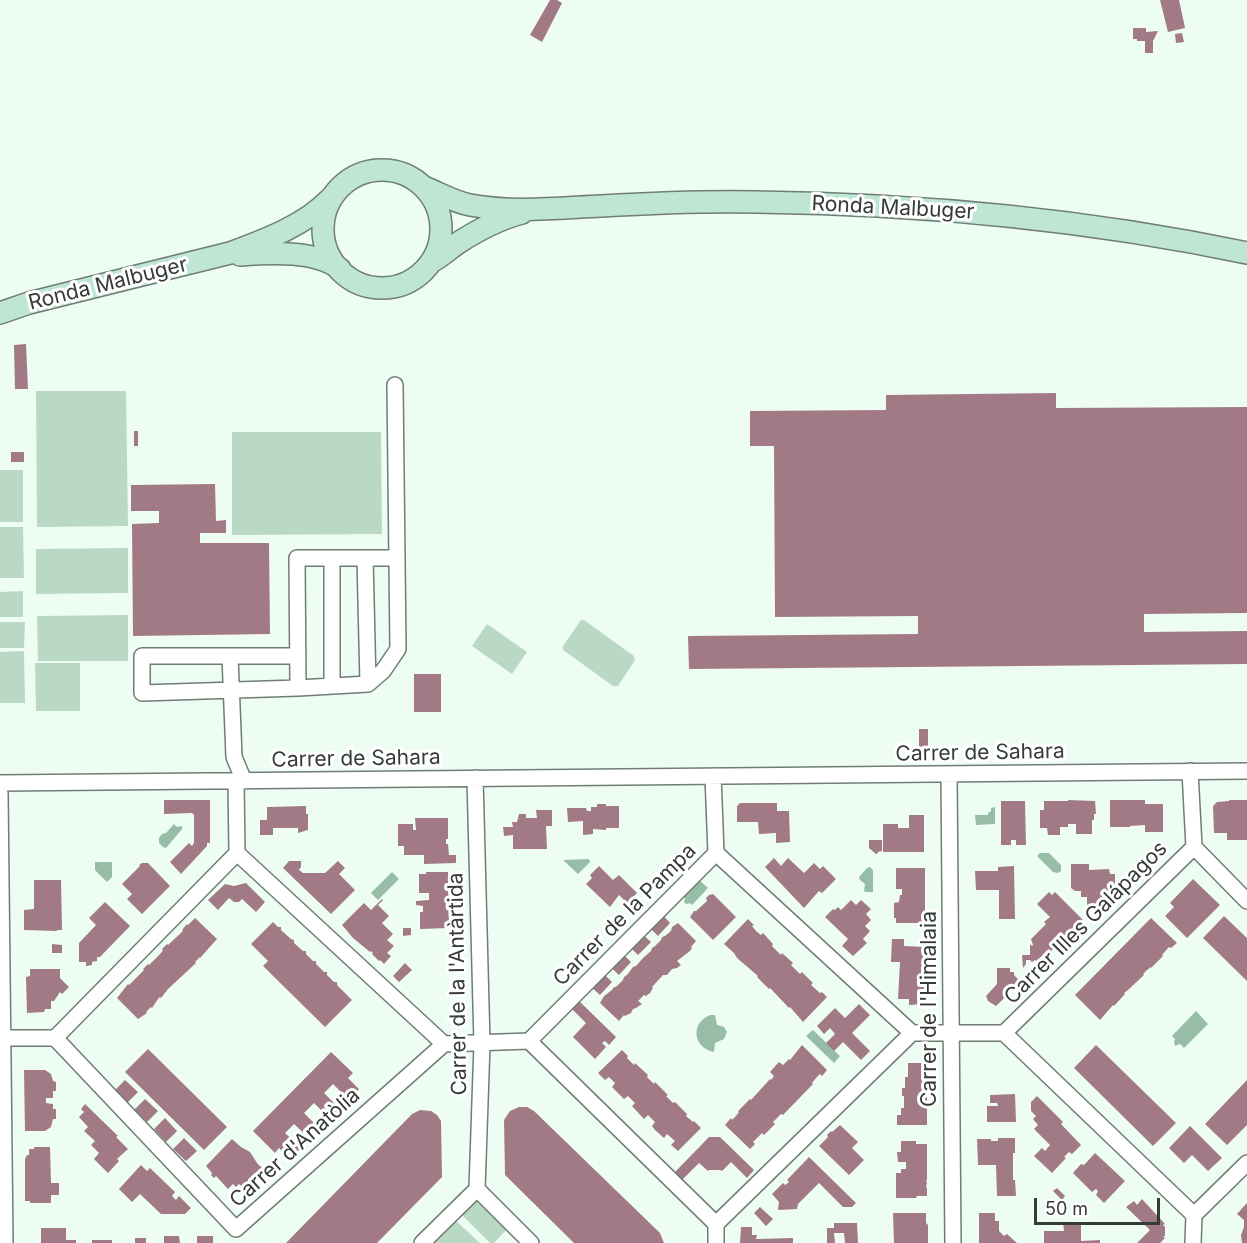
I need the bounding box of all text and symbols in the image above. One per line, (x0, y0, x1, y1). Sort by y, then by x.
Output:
street label: Ronda Malbuger (811, 191, 975, 225)
street label: Ronda Malbuger (26, 252, 190, 316)
street label: Carrer de Sahara (895, 739, 1065, 767)
street label: Carrer de Sahara (271, 745, 441, 773)
street label: Carrer Illes Galápagos (999, 836, 1173, 1010)
street label: Carrer de la Pampa (548, 838, 702, 992)
street label: Carrer de la l'Antàrtida (443, 872, 473, 1096)
street label: Carrer de l'Himalaia (917, 911, 943, 1107)
street label: Carrer d'Anatòlia (225, 1083, 365, 1213)
scale bar (1037, 1186, 1163, 1224)
text: 50 m (1045, 1198, 1088, 1219)

